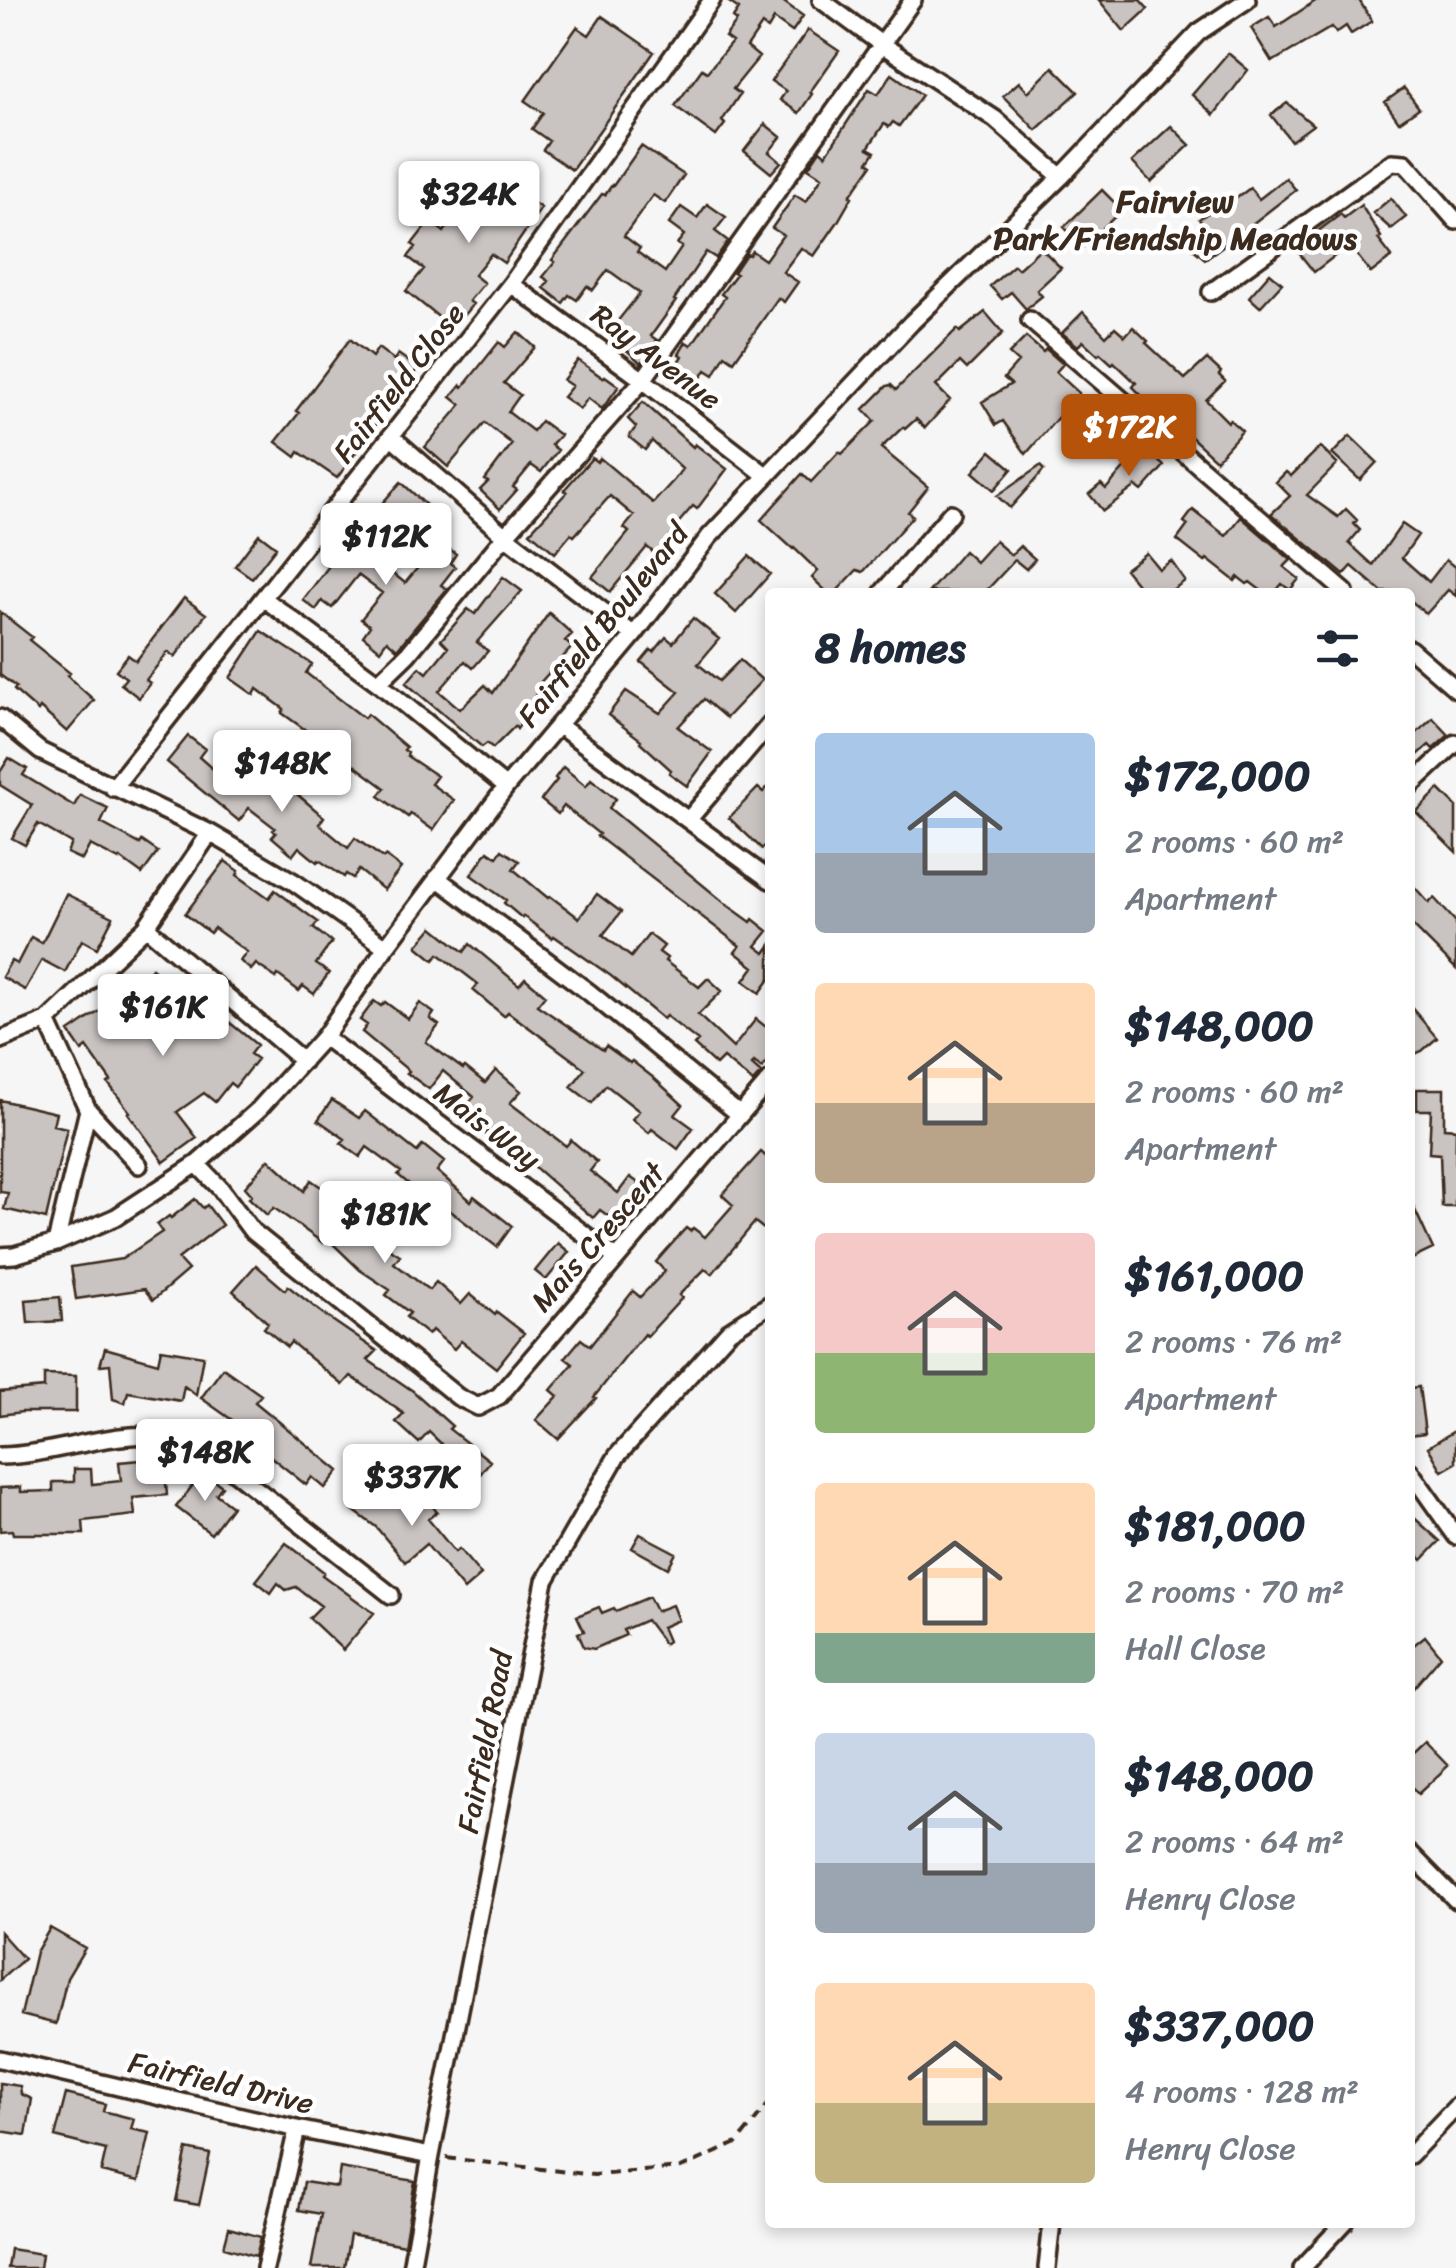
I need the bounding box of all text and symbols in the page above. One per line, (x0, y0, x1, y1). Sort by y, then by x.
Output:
pin: $324K (399, 161, 539, 246)
text: $324K (420, 165, 518, 222)
district label: Fairview Park/Friendship Meadows (993, 173, 1358, 267)
street label: Ray Avenue (578, 289, 734, 425)
street label: Fairfield Close (318, 291, 480, 475)
pin: $172K (1059, 394, 1199, 479)
text: $172K (1083, 398, 1175, 455)
pin: $112K (316, 503, 456, 588)
text: $112K (343, 507, 429, 564)
street label: Fairfield Boulevard (503, 509, 704, 740)
text: 8 homes (815, 611, 966, 685)
icon: filters (1310, 621, 1365, 676)
pin: $148K (212, 730, 352, 815)
text: $148K (235, 734, 329, 791)
text: $172,000 (1125, 739, 1310, 813)
icon: home (895, 773, 1015, 893)
text: 2 rooms · 60 m² (1125, 813, 1344, 870)
text: Apartment (1125, 870, 1276, 927)
pin: $161K (93, 974, 233, 1059)
text: $161K (120, 978, 206, 1035)
text: $148,000 (1125, 989, 1314, 1063)
icon: home (895, 1023, 1015, 1143)
text: 2 rooms · 60 m² (1125, 1063, 1344, 1120)
street label: Mais Way (421, 1067, 553, 1185)
text: Apartment (1125, 1120, 1276, 1177)
street label: Mais Crescent (517, 1148, 681, 1325)
pin: $181K (315, 1181, 455, 1266)
text: $181K (341, 1185, 429, 1242)
text: $161,000 (1125, 1239, 1304, 1313)
icon: home (895, 1273, 1015, 1393)
text: 2 rooms · 76 m² (1125, 1313, 1342, 1370)
text: Apartment (1125, 1370, 1276, 1427)
pin: $148K (135, 1419, 275, 1504)
text: $148K (158, 1423, 252, 1480)
pin: $337K (342, 1444, 482, 1529)
text: $337K (365, 1448, 459, 1505)
text: $181,000 (1125, 1489, 1306, 1563)
icon: home (895, 1523, 1015, 1643)
text: 2 rooms · 70 m² (1125, 1563, 1344, 1620)
text: Hall Close (1125, 1620, 1266, 1677)
street label: Fairfield Road (441, 1644, 530, 1838)
text: $148,000 (1125, 1739, 1314, 1813)
icon: home (895, 1773, 1015, 1893)
text: 2 rooms · 64 m² (1125, 1813, 1344, 1870)
text: Henry Close (1125, 1870, 1296, 1927)
text: $337,000 (1125, 1989, 1314, 2063)
icon: home (895, 2023, 1015, 2143)
street label: Fairfield Drive (123, 2035, 319, 2131)
text: 4 rooms · 128 m² (1125, 2063, 1359, 2120)
text: Henry Close (1125, 2120, 1296, 2177)

